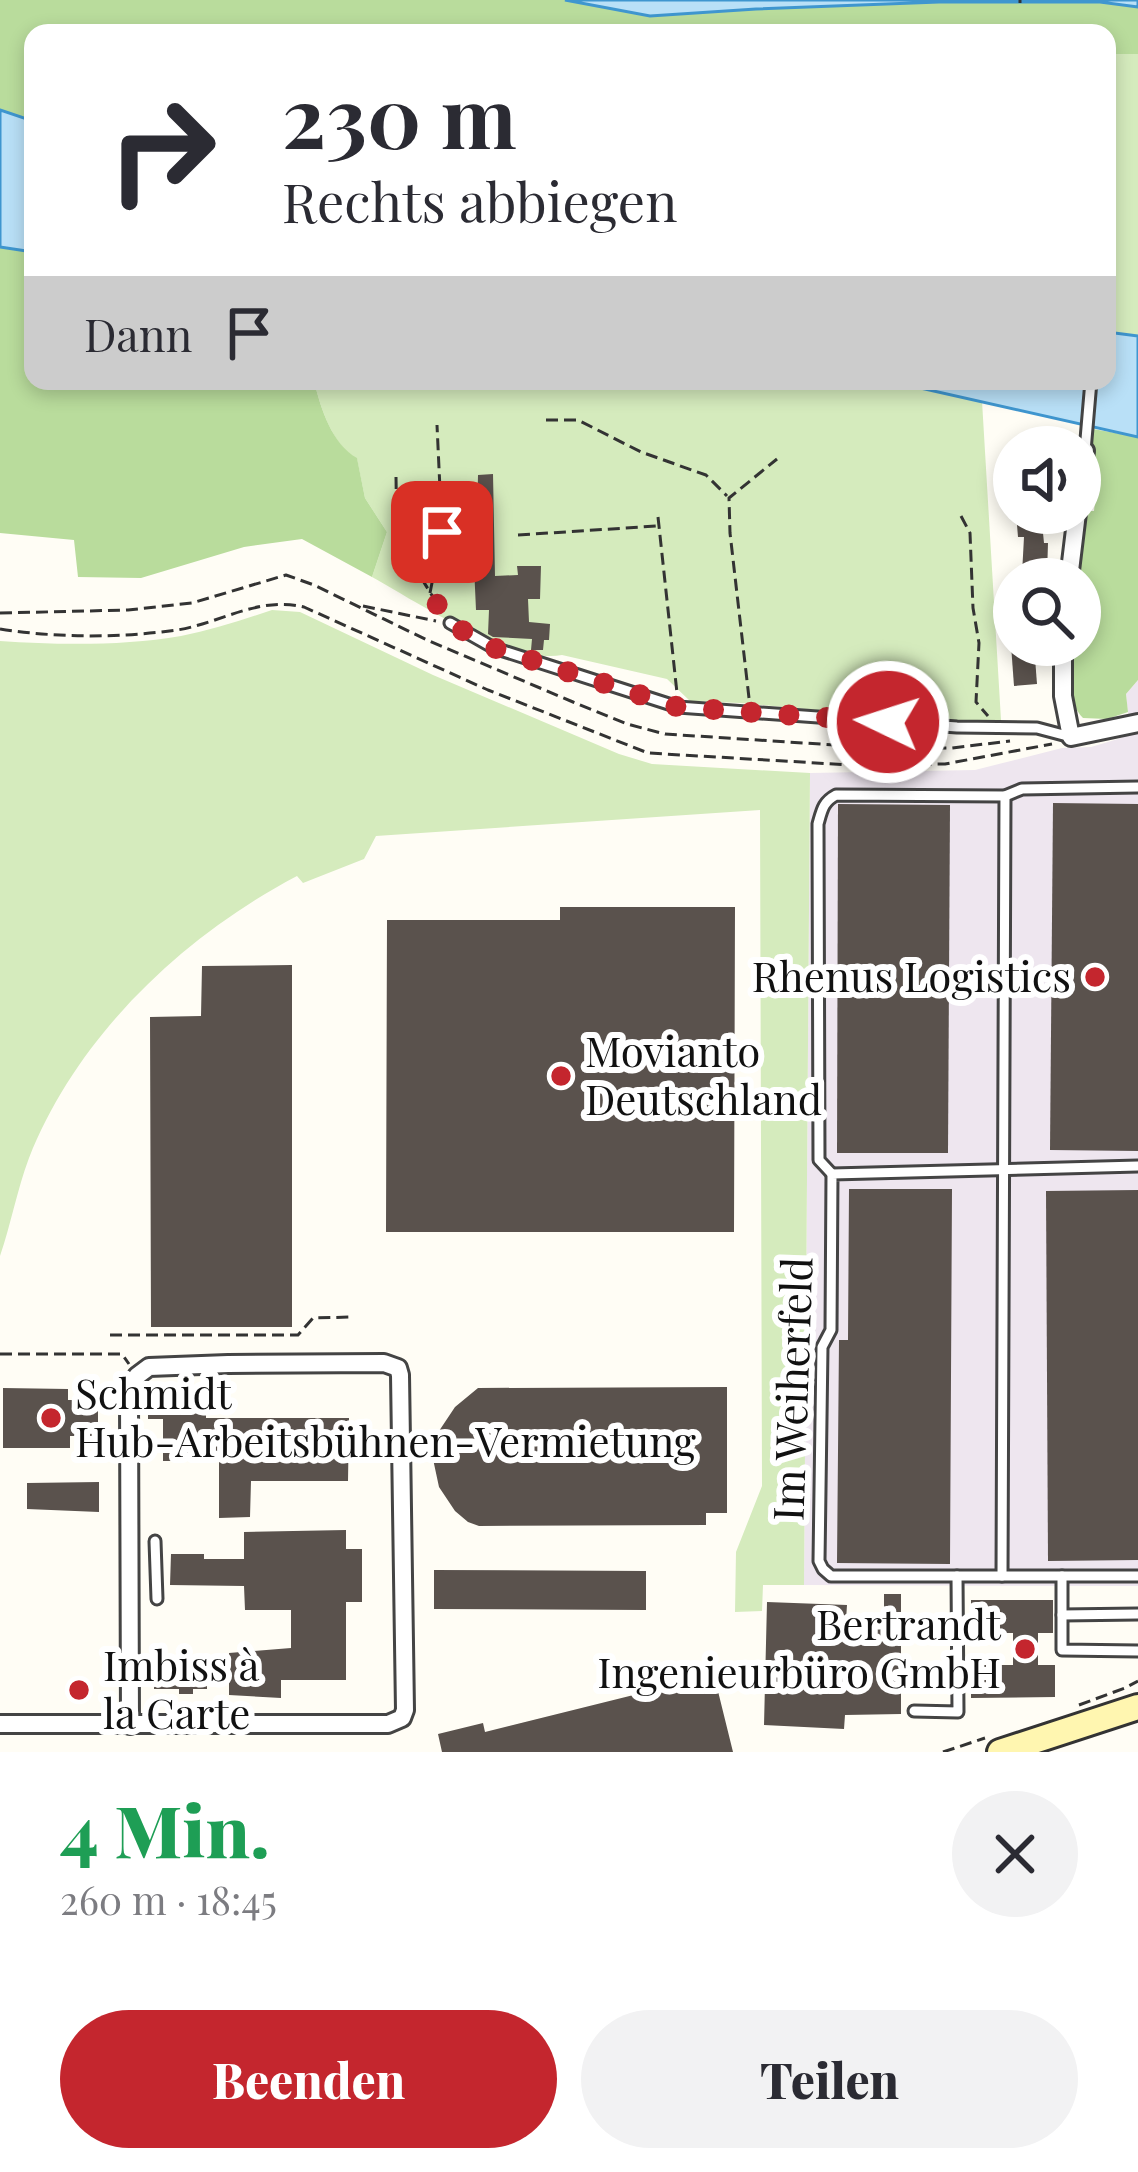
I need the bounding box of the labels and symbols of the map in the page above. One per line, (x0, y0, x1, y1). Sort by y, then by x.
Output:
pin (391, 481, 493, 583)
position arrow (825, 659, 951, 785)
place label: Rhenus Logistics (752, 947, 1071, 1003)
marker: Rhenus Logistics (1082, 964, 1108, 990)
place label: Movianto Deutschland (585, 1022, 822, 1126)
marker: Movianto Deutschland (548, 1063, 574, 1089)
street label: Im Weiherfeld (758, 1256, 824, 1522)
place label: Schmidt Hub-Arbeitsbühnen-Vermietung (75, 1364, 696, 1468)
marker: Schmidt Hub-Arbeitsbühnen-Vermietung (38, 1405, 64, 1431)
place label: Bertrandt Ingenieurbüro GmbH (597, 1595, 1002, 1699)
place label: Imbiss à la Carte (103, 1636, 259, 1740)
marker: Bertrandt Ingenieurbüro GmbH (1012, 1636, 1038, 1662)
marker: Imbiss à la Carte (66, 1677, 92, 1703)

